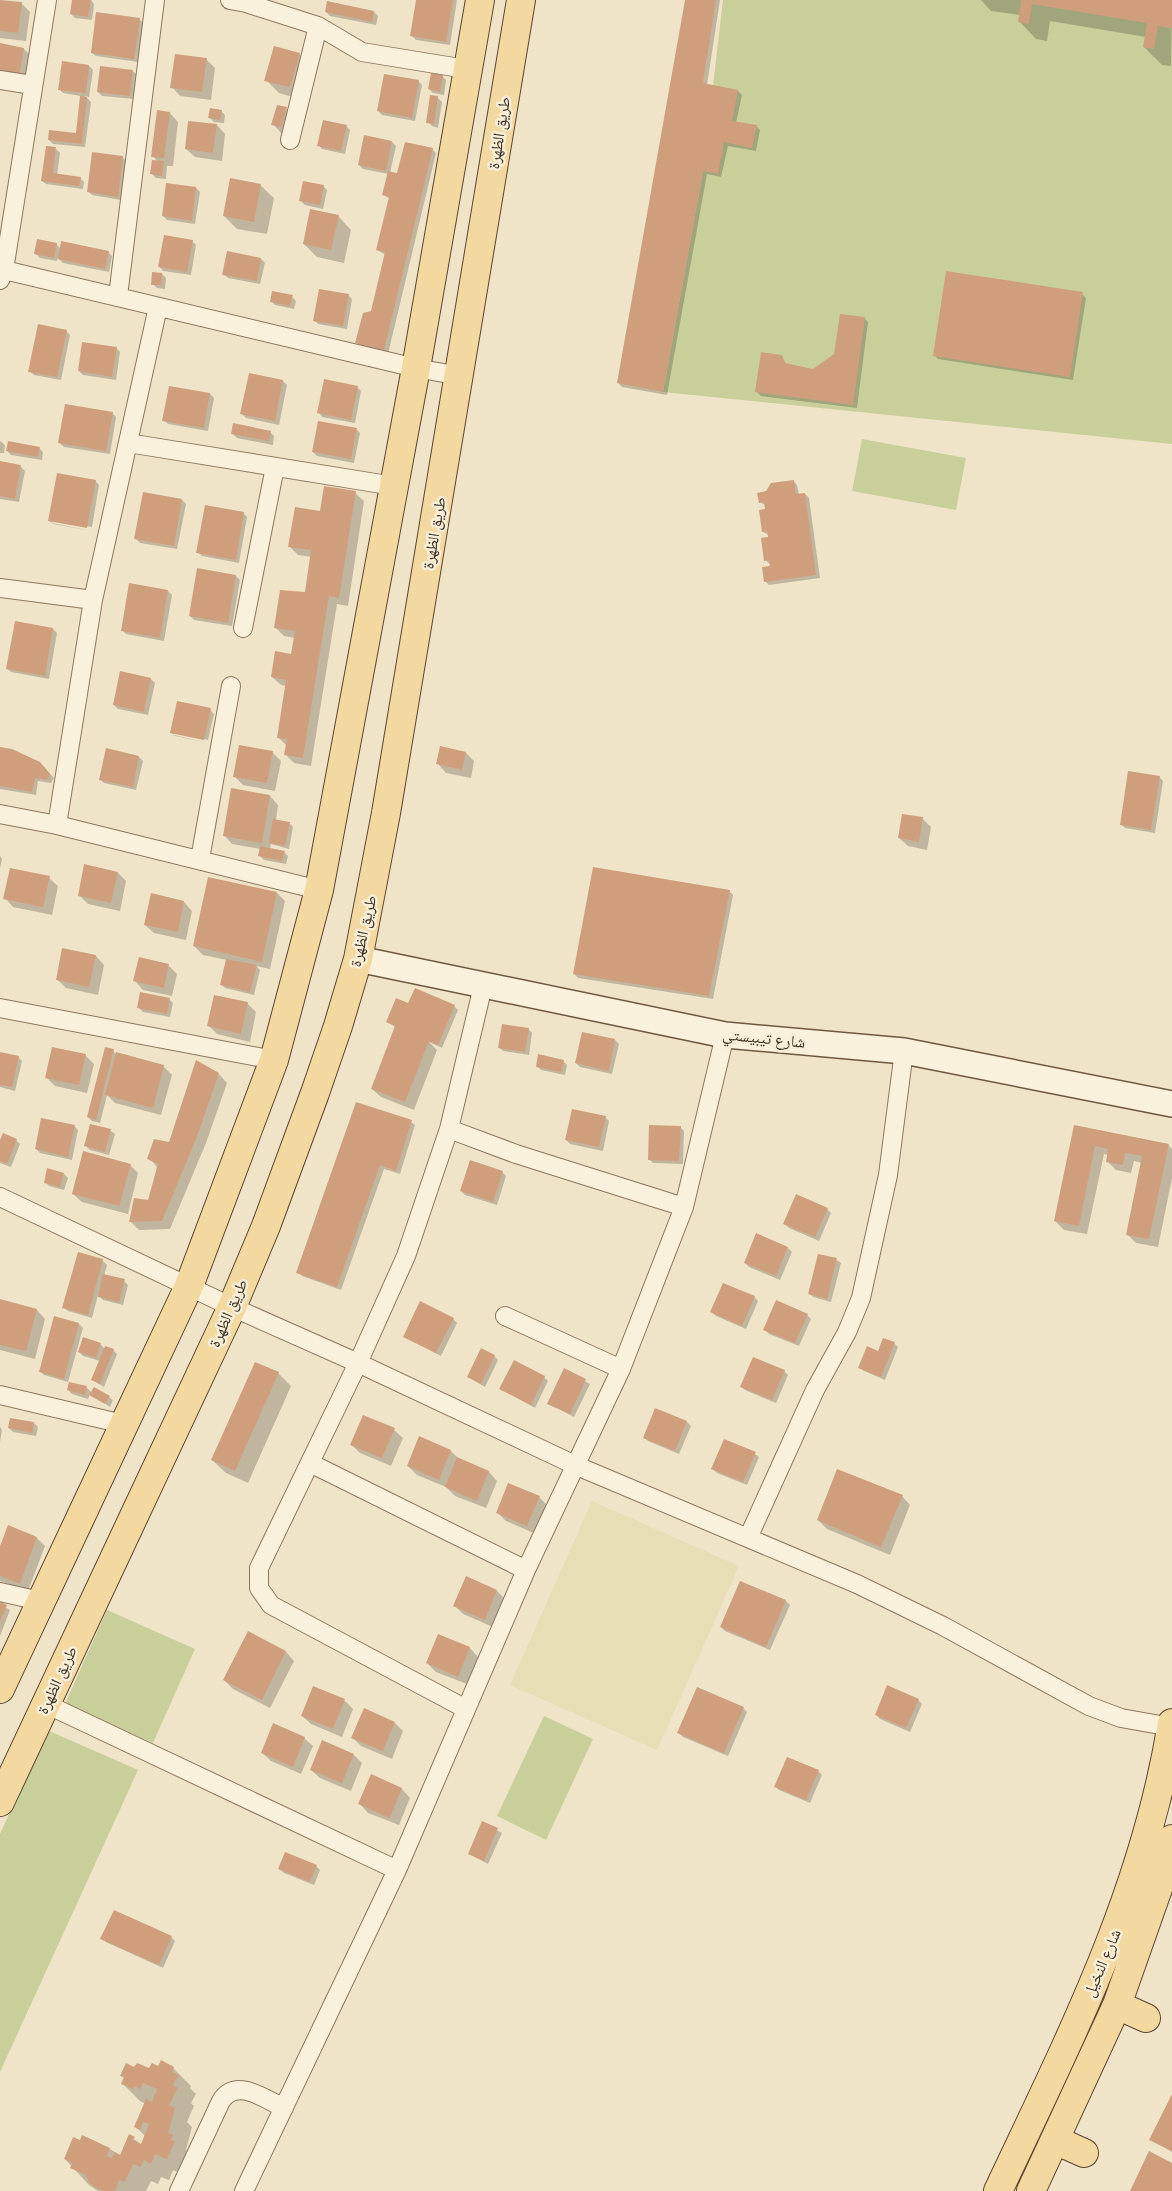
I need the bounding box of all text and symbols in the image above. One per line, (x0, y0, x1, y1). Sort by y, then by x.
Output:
street label: طريق الظهرة (484, 96, 515, 171)
street label: طريق الظهرة (418, 496, 451, 571)
street label: طريق الظهرة (346, 893, 381, 969)
street label: شارع تيبيستي (721, 1024, 806, 1055)
street label: طريق الظهرة (205, 1276, 252, 1351)
street label: طريق الظهرة (33, 1643, 82, 1717)
street label: شارع النخيل (1079, 1926, 1126, 2000)

